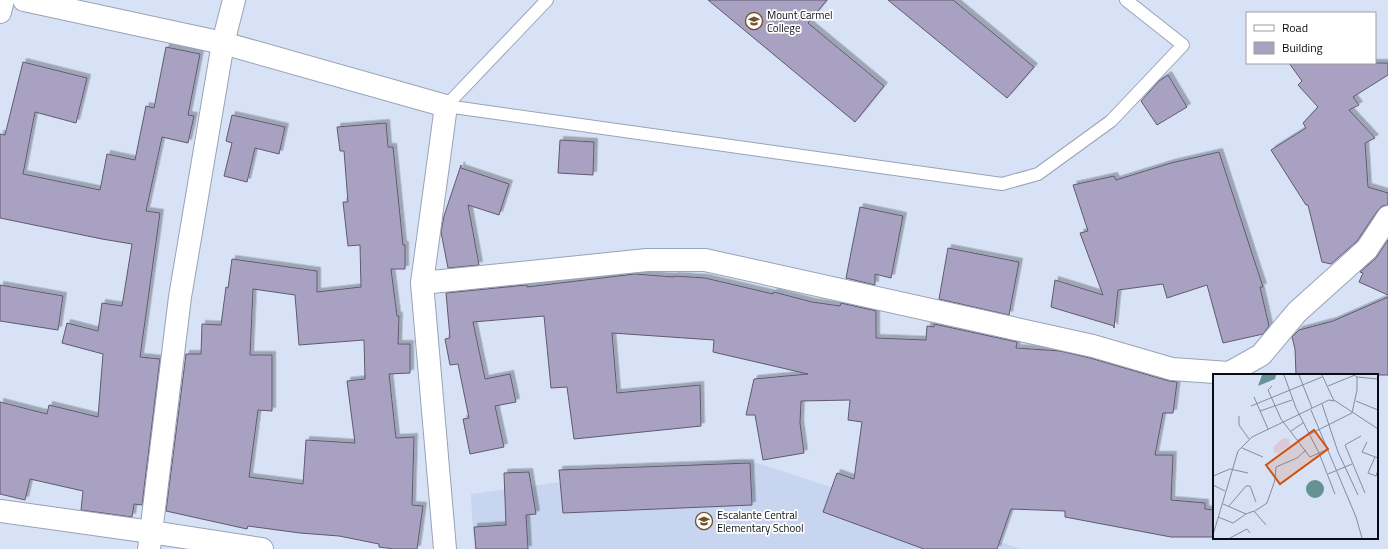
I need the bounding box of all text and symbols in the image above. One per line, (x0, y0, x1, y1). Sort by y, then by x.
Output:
place label: Mount Carmel College (767, 7, 833, 36)
school or university icon: Mount Carmel College (744, 11, 764, 31)
legend (1246, 12, 1376, 64)
text: Road (1282, 18, 1308, 37)
text: Building (1282, 38, 1323, 57)
inset map (1213, 374, 1378, 539)
place label: Escalante Central Elementary School (717, 507, 804, 536)
school or university icon: Escalante Central Elementary School (694, 511, 714, 531)

